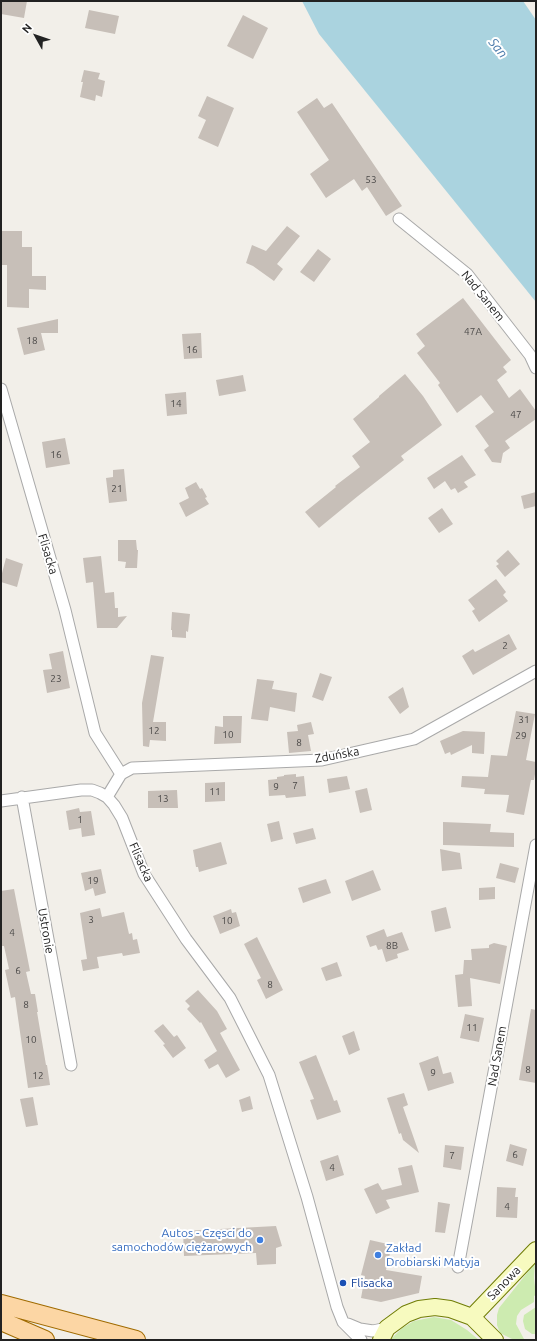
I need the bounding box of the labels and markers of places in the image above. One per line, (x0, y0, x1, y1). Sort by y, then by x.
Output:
place label: Autos - Częsci do samochodów ciężarowych (112, 1226, 252, 1254)
marker: Autos - Częsci do samochodów ciężarowych (255, 1235, 265, 1245)
place label: Zakład Drobiarski Matyja (386, 1241, 480, 1269)
marker: Zakład Drobiarski Matyja (373, 1250, 383, 1260)
place label: Flisacka (351, 1276, 393, 1290)
marker: Flisacka (338, 1278, 348, 1288)

